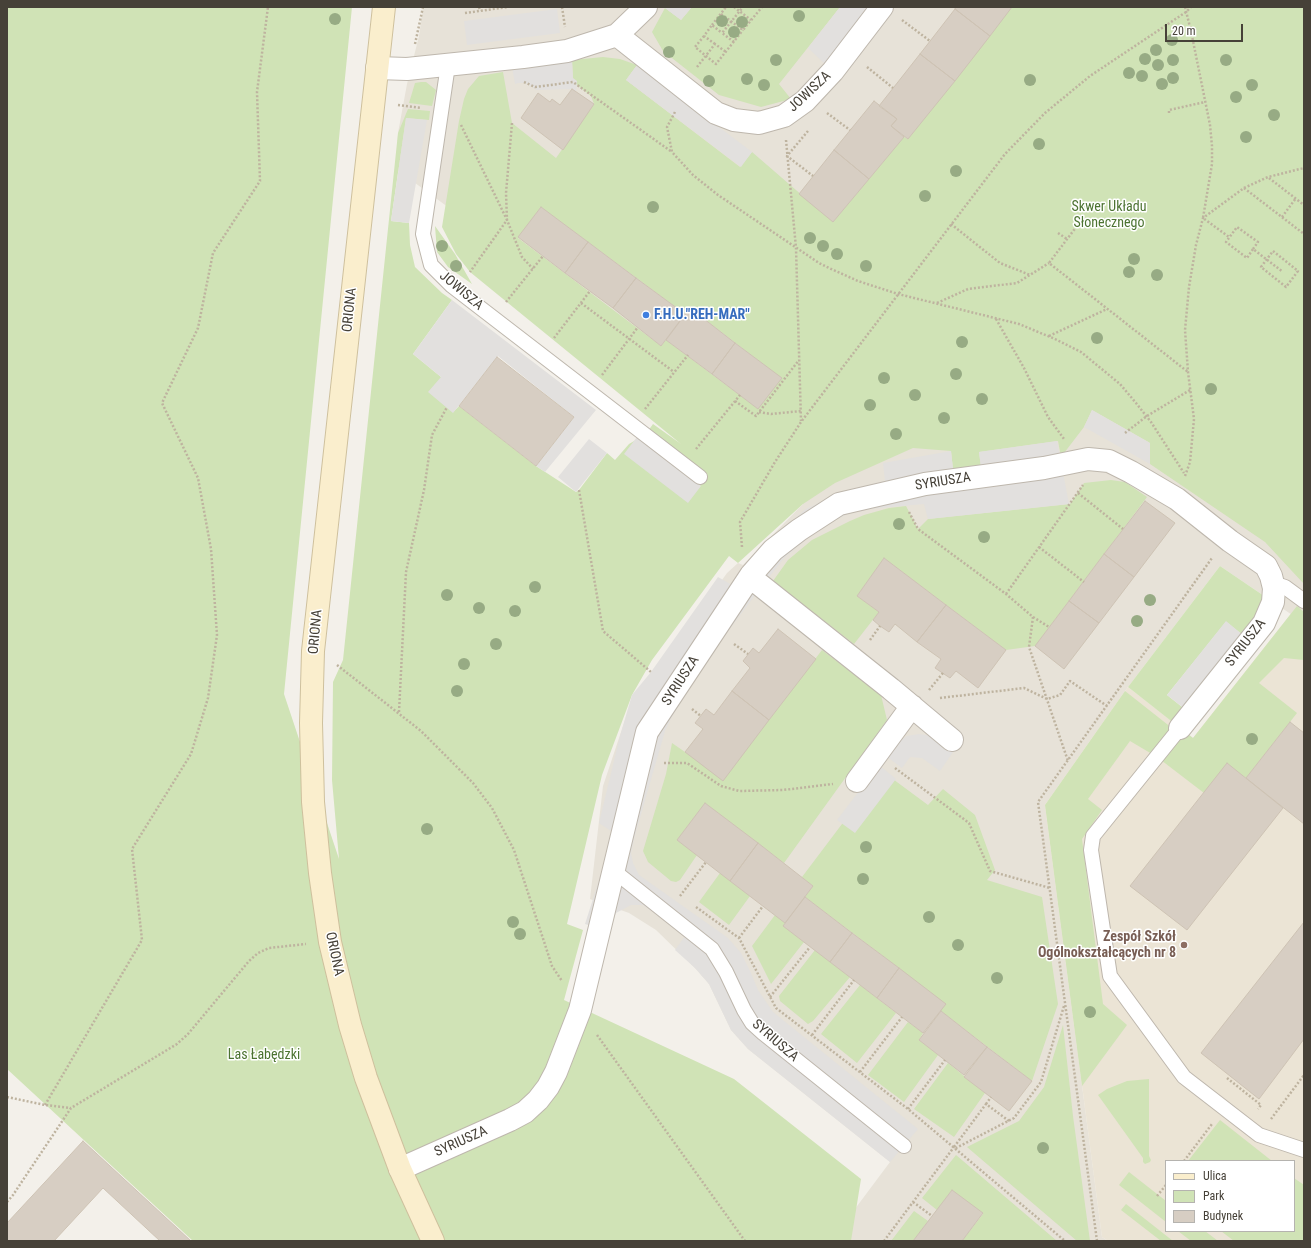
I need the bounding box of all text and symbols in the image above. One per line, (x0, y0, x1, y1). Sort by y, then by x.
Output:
scale bar (1167, 16, 1245, 42)
text: 20 m (1172, 24, 1196, 38)
street label: JOWISZA (785, 68, 835, 116)
park label: Skwer Układu Słonecznego (1072, 199, 1146, 232)
street label: JOWISZA (436, 268, 486, 314)
street label: ORIONA (339, 287, 361, 333)
place label: F.H.U."REH-MAR" (654, 307, 750, 323)
marker: F.H.U."REH-MAR" (641, 310, 651, 320)
street label: SYRIUSZA (914, 469, 972, 495)
street label: ORIONA (306, 609, 326, 655)
street label: SYRIUSZA (1222, 616, 1270, 670)
street label: SYRIUSZA (659, 653, 703, 709)
place label: Zespół Szkół Ogólnokształcących nr 8 (1038, 929, 1176, 962)
street label: ORIONA (321, 930, 347, 978)
marker: Zespół Szkół Ogólnokształcących nr 8 (1179, 940, 1189, 950)
street label: SYRIUSZA (748, 1016, 802, 1066)
park label: Las Łabędzki (228, 1047, 300, 1063)
street label: SYRIUSZA (432, 1123, 490, 1161)
legend (1165, 1160, 1295, 1232)
text: Ulica (1203, 1169, 1227, 1183)
text: Park (1203, 1189, 1224, 1203)
text: Budynek (1203, 1209, 1243, 1223)

